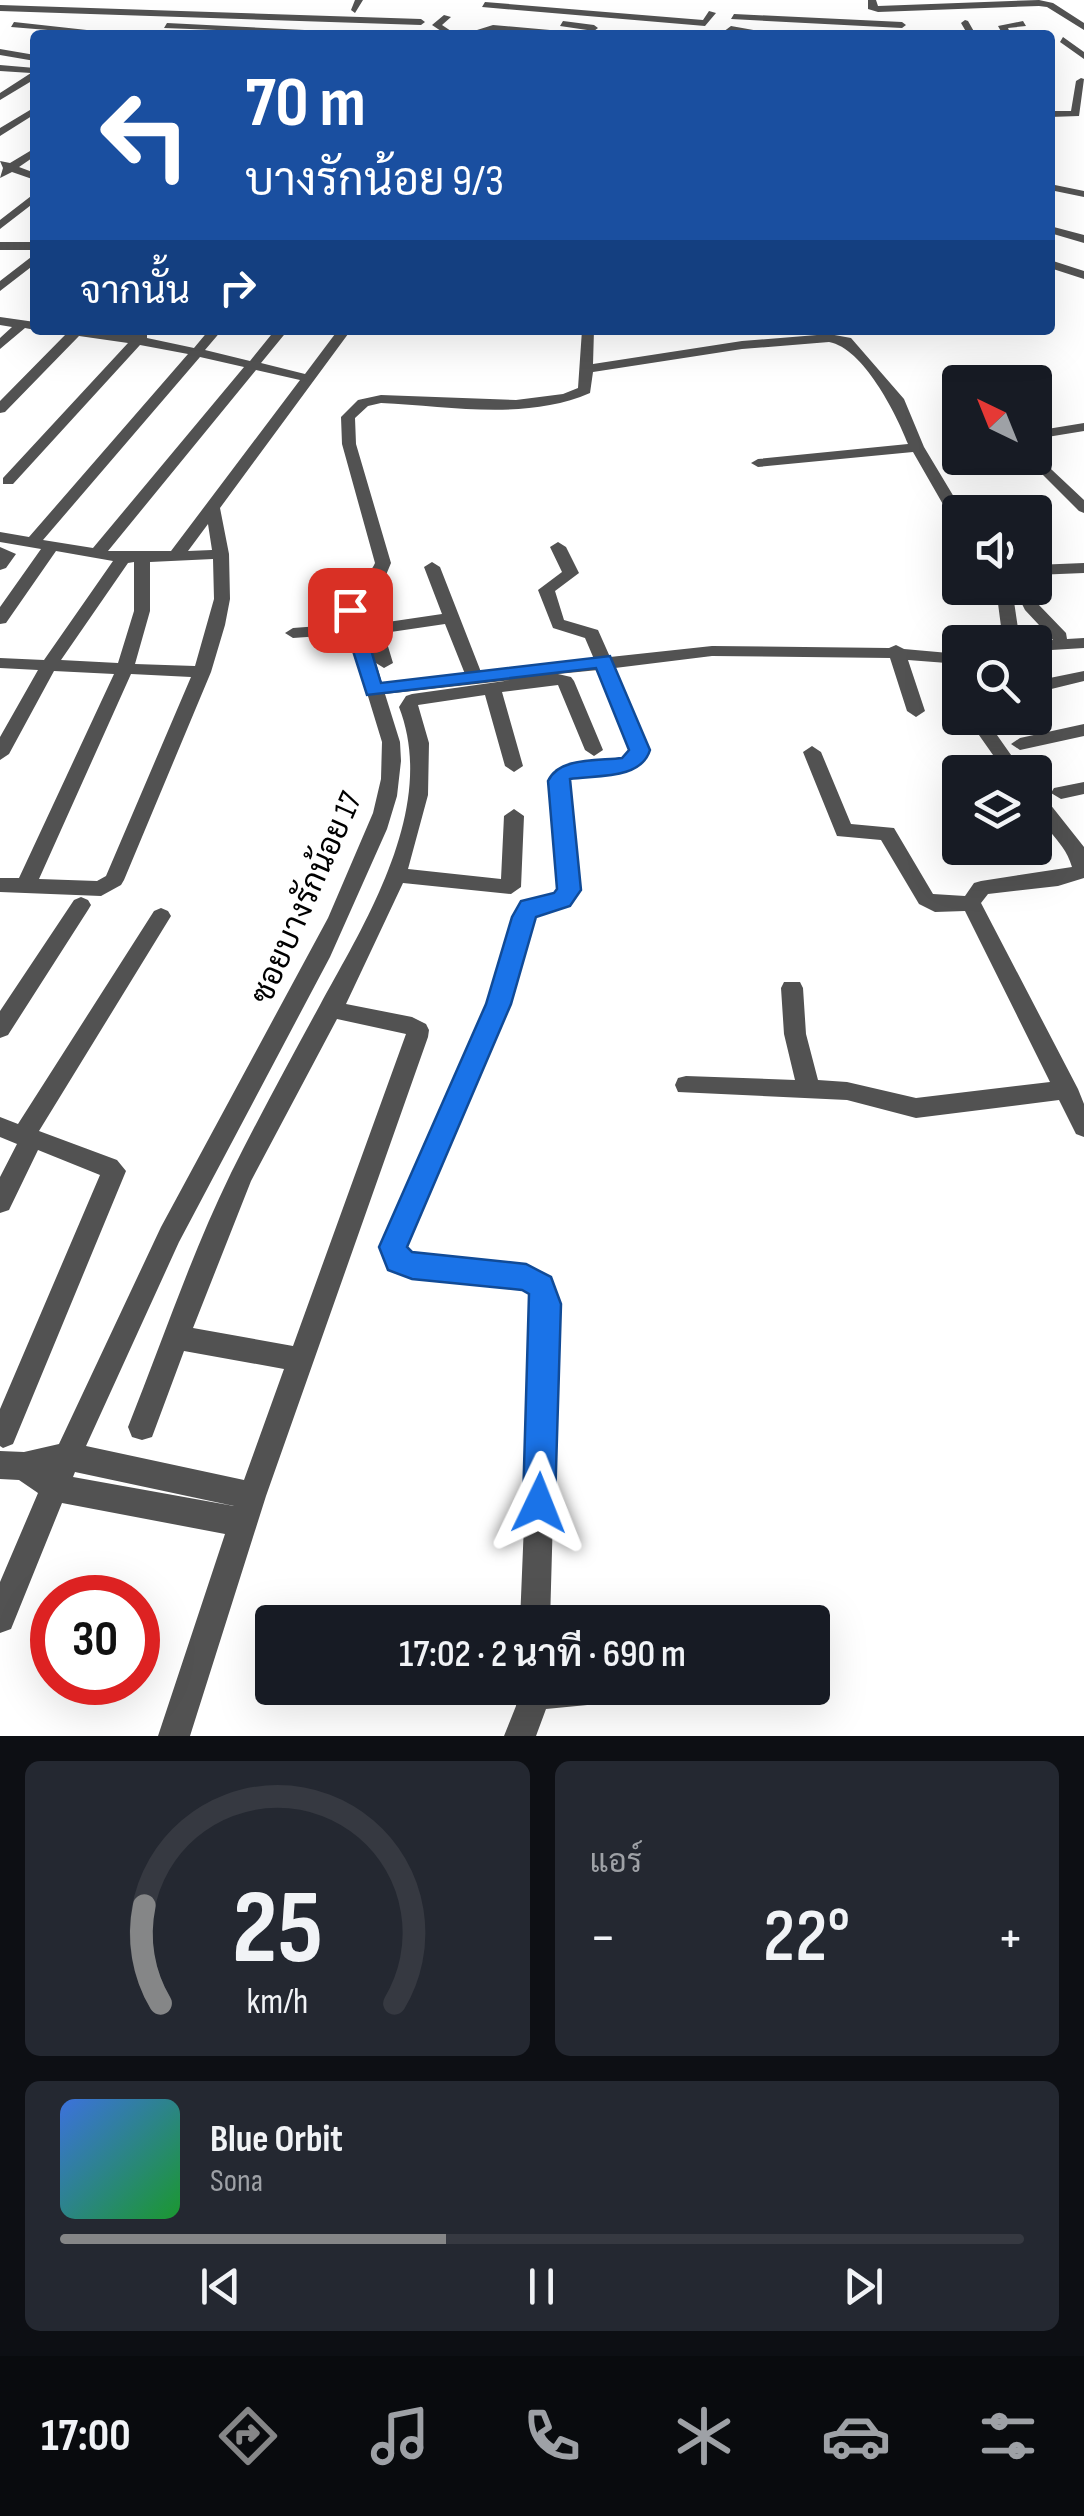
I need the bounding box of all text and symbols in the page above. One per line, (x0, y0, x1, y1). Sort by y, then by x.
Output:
text: 70 m (245, 62, 366, 146)
icon: left (80, 70, 210, 200)
text: บางรักน้อย 9/3 (245, 154, 504, 209)
icon: right (210, 260, 265, 315)
text: จากนั้น (80, 269, 190, 314)
north arrow (942, 365, 1052, 475)
map controls (942, 365, 1052, 865)
button: sound (942, 495, 1052, 605)
pin (308, 568, 393, 653)
icon: arrive (323, 583, 378, 638)
button: search (942, 625, 1052, 735)
button: layers (942, 755, 1052, 865)
street label: ซอยบางรักน้อย 17 (240, 785, 371, 1010)
position arrow (487, 1451, 591, 1555)
speed limit sign: 30 (30, 1575, 160, 1705)
text: 17:02 · 2 นาที · 690 m (399, 1632, 686, 1677)
text: แอร์ (590, 1843, 642, 1882)
text: 25 (232, 1867, 323, 1992)
text: 22° (763, 1892, 850, 1983)
text: − (590, 1905, 616, 1972)
text: + (997, 1905, 1024, 1972)
text: km/h (246, 1981, 308, 2024)
text: Blue Orbit (210, 2117, 343, 2162)
text: Sona (210, 2162, 263, 2201)
icon: previous (193, 2259, 248, 2314)
icon: pause (514, 2259, 569, 2314)
icon: next (836, 2259, 891, 2314)
icon: directions (213, 2401, 283, 2471)
icon: music (365, 2401, 435, 2471)
icon: phone (517, 2401, 587, 2471)
icon: climate (669, 2401, 739, 2471)
icon: car (821, 2401, 891, 2471)
icon: filters (973, 2401, 1043, 2471)
text: 17:00 (41, 2409, 131, 2464)

